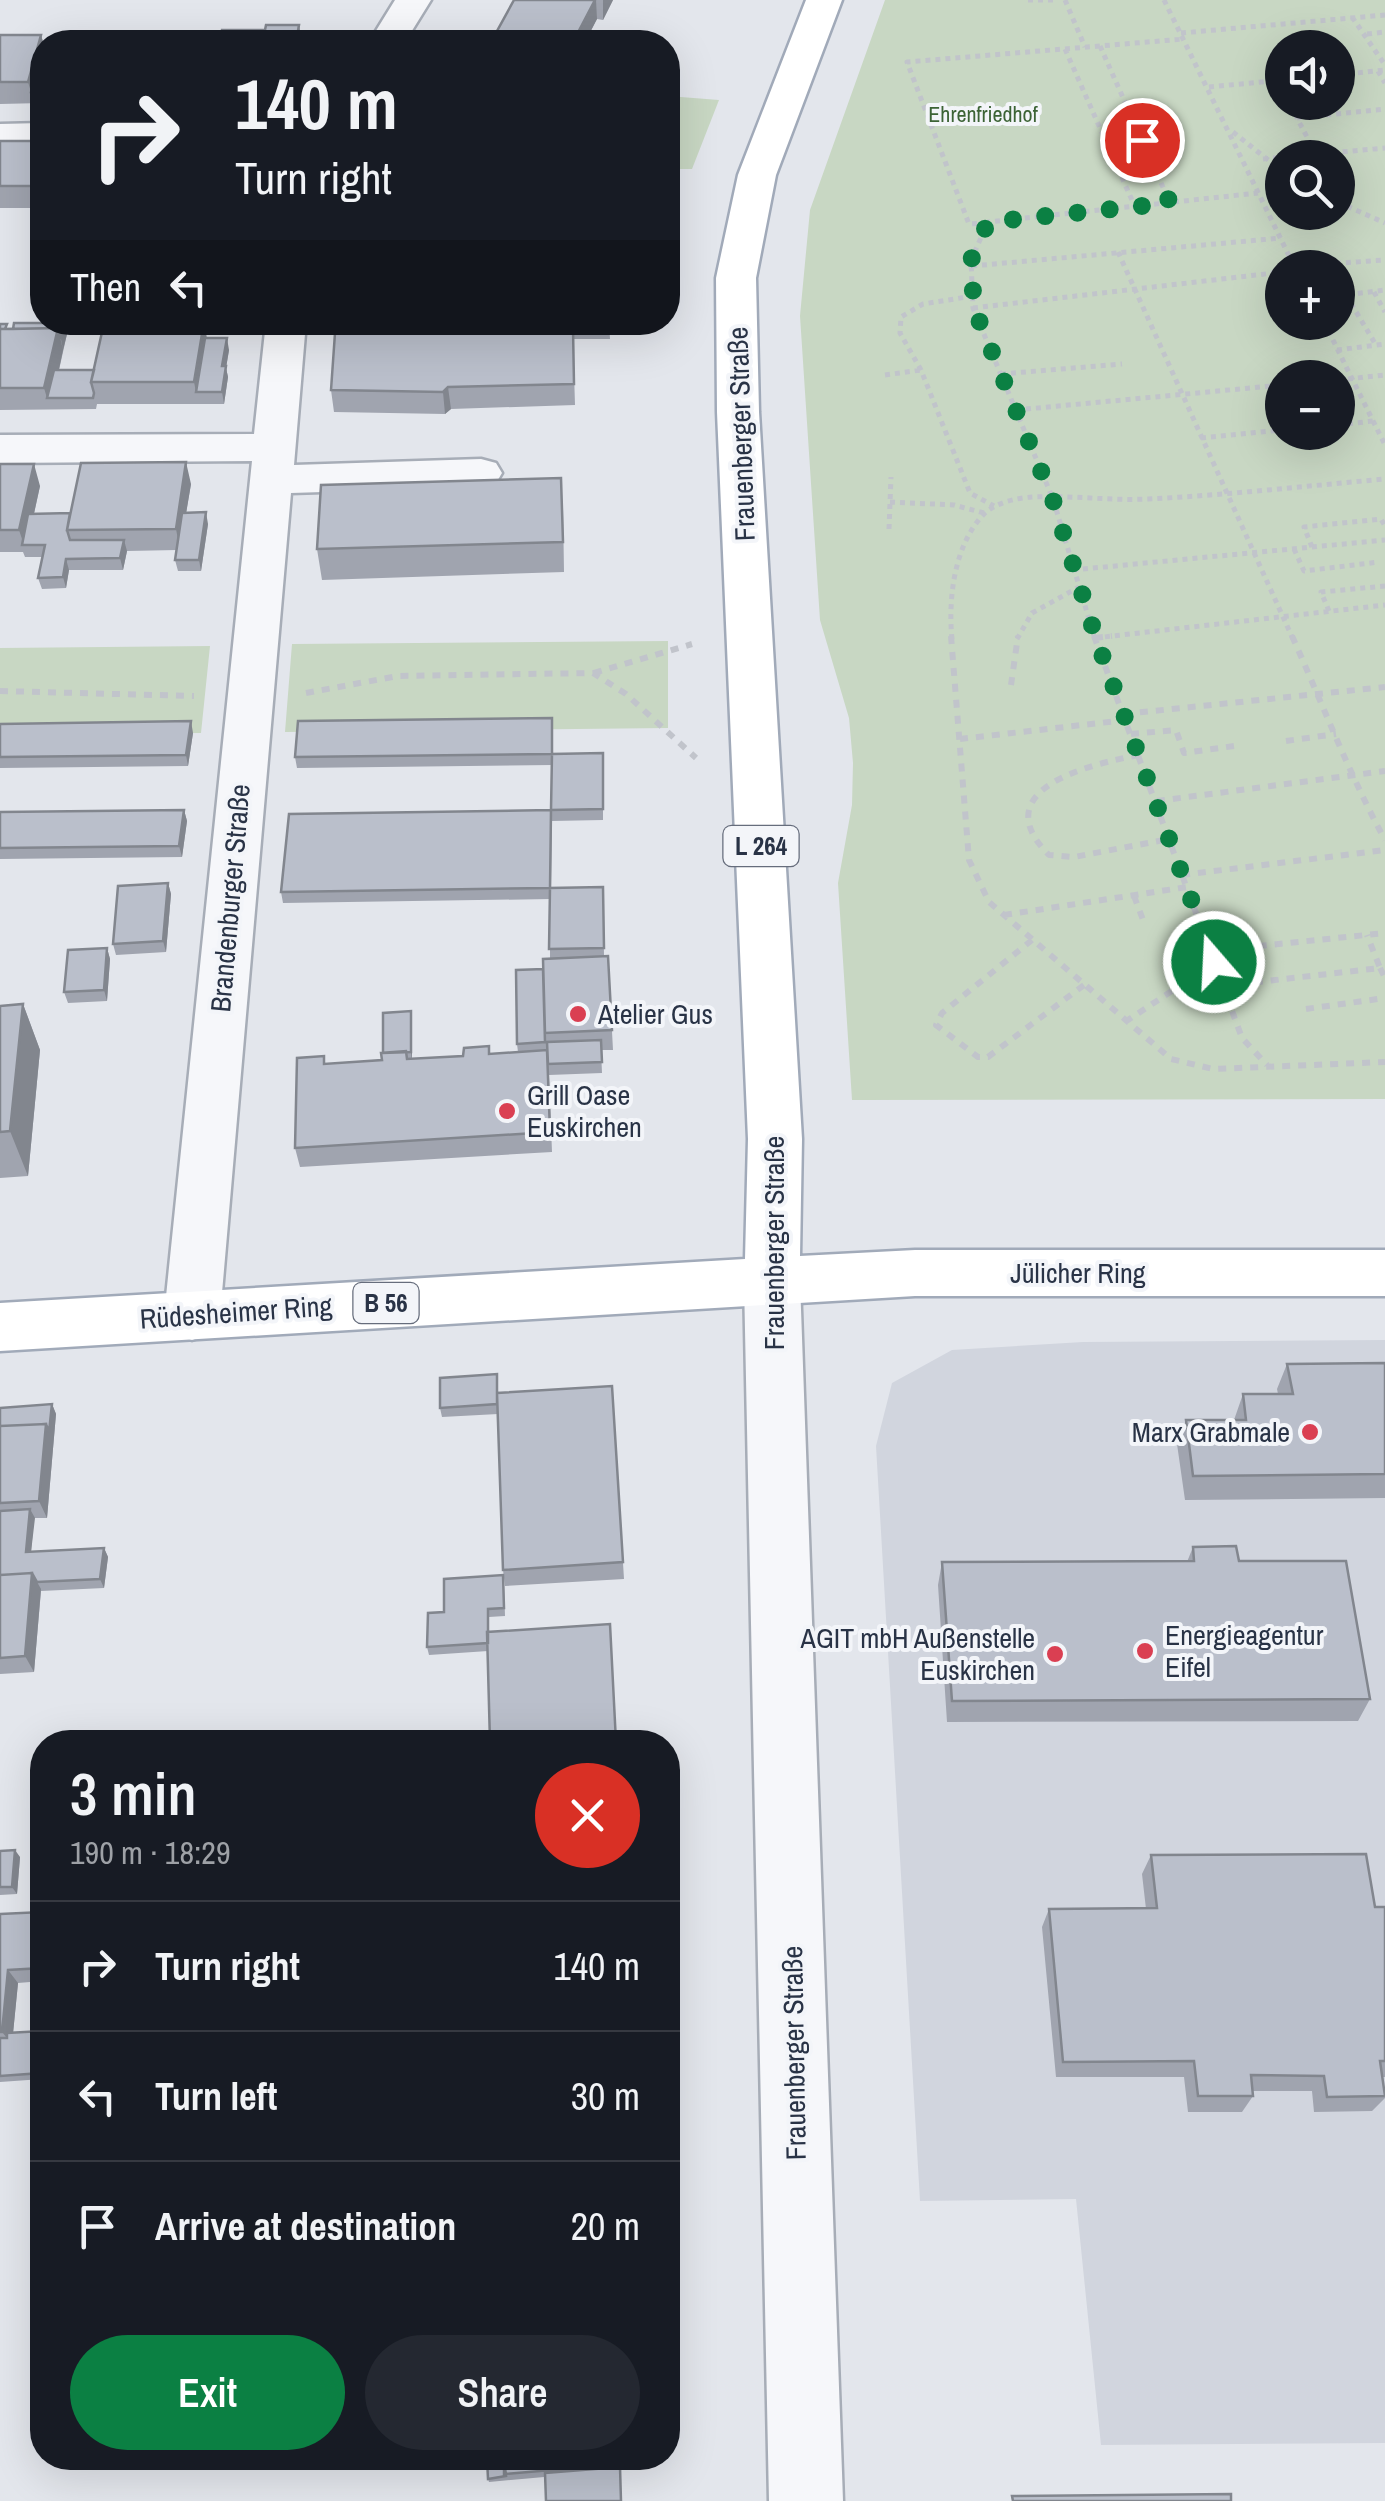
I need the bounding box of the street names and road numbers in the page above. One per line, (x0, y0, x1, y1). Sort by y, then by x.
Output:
street label: Frauenberger Straße (718, 326, 764, 542)
street label: Brandenburger Straße (201, 783, 259, 1013)
road number: L 264 (724, 826, 798, 866)
street label: Frauenberger Straße (755, 1136, 793, 1350)
street label: Jülicher Ring (1010, 1254, 1146, 1292)
road number: B 56 (354, 1283, 418, 1323)
street label: Rüdesheimer Ring (139, 1286, 334, 1338)
street label: Frauenberger Straße (773, 1945, 815, 2161)

